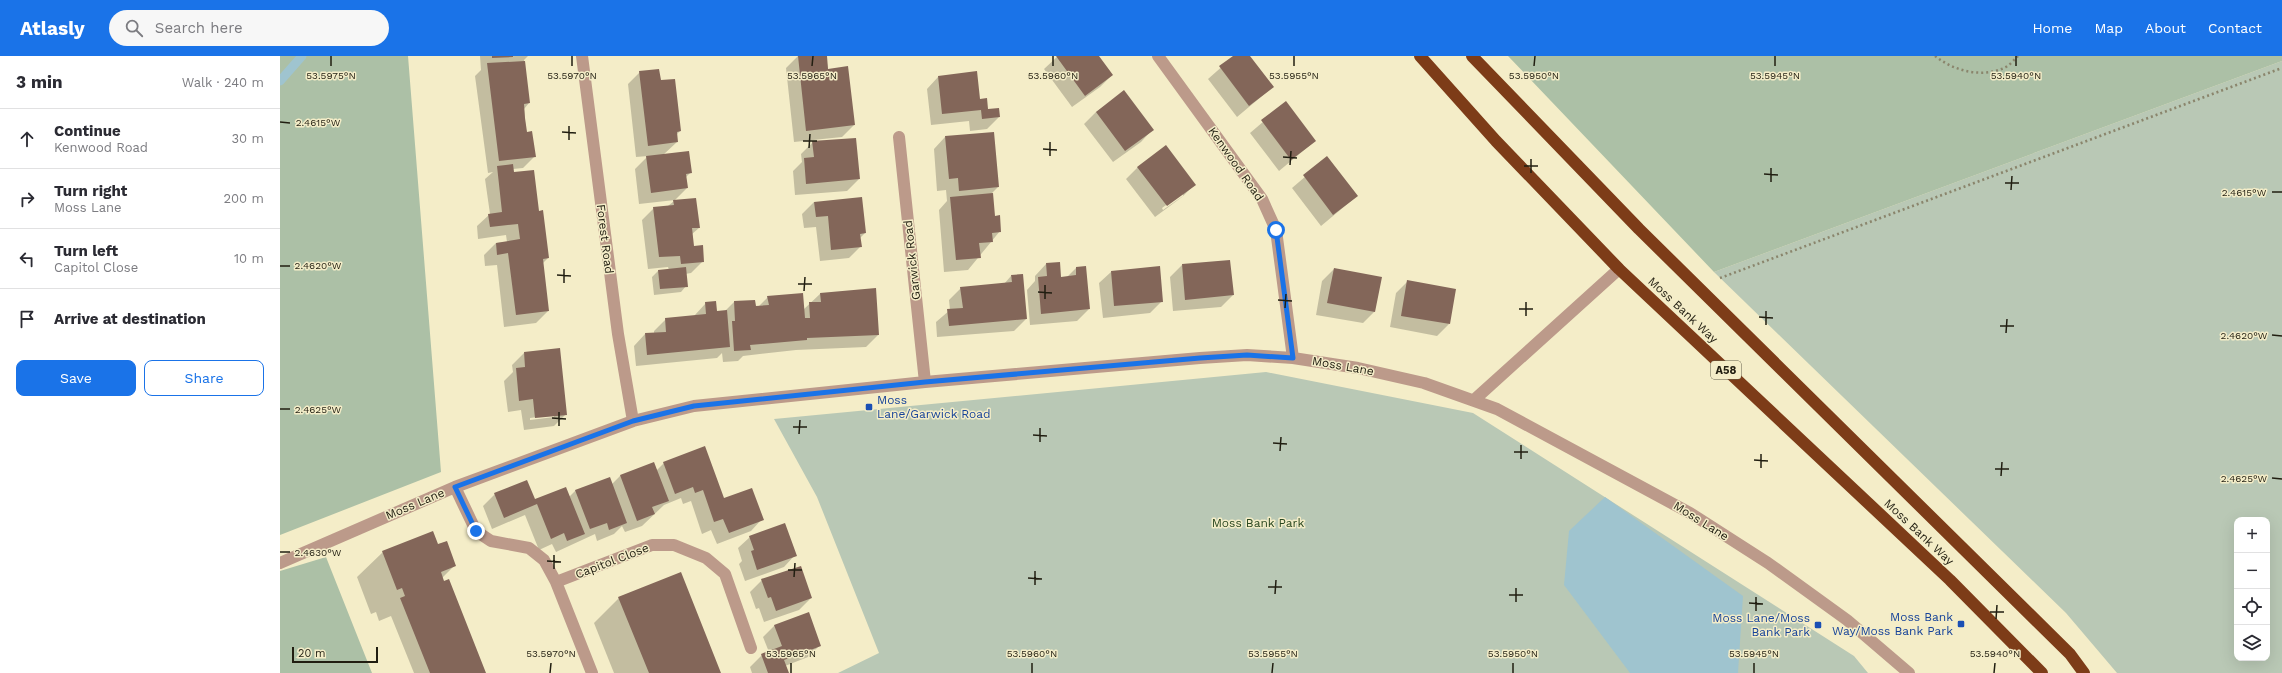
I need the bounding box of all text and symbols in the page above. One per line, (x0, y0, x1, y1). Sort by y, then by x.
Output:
search box (109, 10, 389, 46)
text: Atlasly (20, 17, 85, 40)
icon: search (123, 17, 145, 39)
text: Search here (155, 19, 243, 37)
text: Home (2032, 20, 2072, 36)
text: Map (2094, 20, 2123, 36)
text: About (2145, 20, 2186, 36)
text: Contact (2208, 20, 2262, 36)
text: 53.5975°N (306, 70, 356, 81)
text: 53.5970°N (547, 70, 597, 81)
text: 53.5965°N (787, 70, 837, 81)
text: 53.5960°N (1028, 70, 1078, 81)
text: 53.5955°N (1269, 70, 1319, 81)
text: 53.5950°N (1509, 70, 1559, 81)
text: 53.5945°N (1750, 70, 1800, 81)
text: 53.5940°N (1991, 70, 2041, 81)
text: 3 min (16, 72, 62, 92)
text: Walk · 240 m (182, 75, 264, 90)
text: 2.4615°W (296, 117, 341, 128)
text: Continue (54, 122, 121, 140)
street label: Kenwood Road (1205, 124, 1267, 204)
icon: ahead (16, 128, 38, 150)
text: 30 m (232, 131, 264, 146)
text: Kenwood Road (54, 140, 148, 155)
text: Turn right (54, 182, 127, 200)
text: 2.4615°W (2222, 187, 2267, 198)
icon: right (16, 188, 38, 210)
text: 200 m (223, 191, 264, 206)
text: Moss Lane (54, 200, 122, 215)
street label: Forest Road (594, 203, 616, 275)
street label: Garwick Road (901, 219, 923, 301)
route start (1267, 221, 1285, 239)
text: Turn left (54, 242, 118, 260)
icon: left (16, 248, 38, 270)
text: 10 m (234, 251, 264, 266)
text: Capitol Close (54, 260, 138, 275)
text: 2.4620°W (295, 260, 342, 271)
street label: Moss Bank Way (1645, 274, 1721, 346)
icon: arrive (16, 308, 38, 330)
text: Arrive at destination (54, 310, 206, 328)
text: 2.4620°W (2221, 330, 2268, 341)
street label: Moss Lane (1311, 354, 1375, 378)
button: Save (16, 360, 136, 396)
button: Share (144, 360, 264, 396)
road number: A58 (1711, 361, 1741, 379)
place label: Moss Lane/Garwick Road (877, 393, 991, 421)
marker: Moss Lane/Garwick Road (864, 402, 874, 412)
text: 2.4625°W (295, 404, 342, 415)
text: 2.4625°W (2221, 473, 2268, 484)
street label: Moss Lane (384, 485, 447, 523)
street label: Moss Bank Way (1881, 496, 1957, 568)
street label: Moss Lane (1671, 499, 1731, 544)
park label: Moss Bank Park (1212, 516, 1304, 530)
map controls (2234, 517, 2270, 661)
button: + (2234, 517, 2270, 553)
route end (467, 522, 485, 540)
street label: Capitol Close (573, 541, 651, 581)
text: 2.4630°W (295, 547, 342, 558)
button: − (2234, 553, 2270, 589)
button: locate (2234, 589, 2270, 625)
place label: Moss Bank Way/Moss Bank Park (1832, 610, 1953, 638)
place label: Moss Lane/Moss Bank Park (1712, 611, 1810, 639)
marker: Moss Bank Way/Moss Bank Park (1956, 619, 1966, 629)
marker: Moss Lane/Moss Bank Park (1813, 620, 1823, 630)
button: layers (2234, 625, 2270, 661)
scale bar (292, 645, 378, 664)
text: 20 m (298, 647, 326, 660)
text: 53.5970°N (526, 648, 576, 659)
text: 53.5965°N (766, 648, 816, 659)
text: 53.5960°N (1007, 648, 1057, 659)
text: 53.5955°N (1248, 648, 1298, 659)
text: 53.5950°N (1488, 648, 1538, 659)
text: 53.5945°N (1729, 648, 1779, 659)
text: 53.5940°N (1970, 648, 2020, 659)

